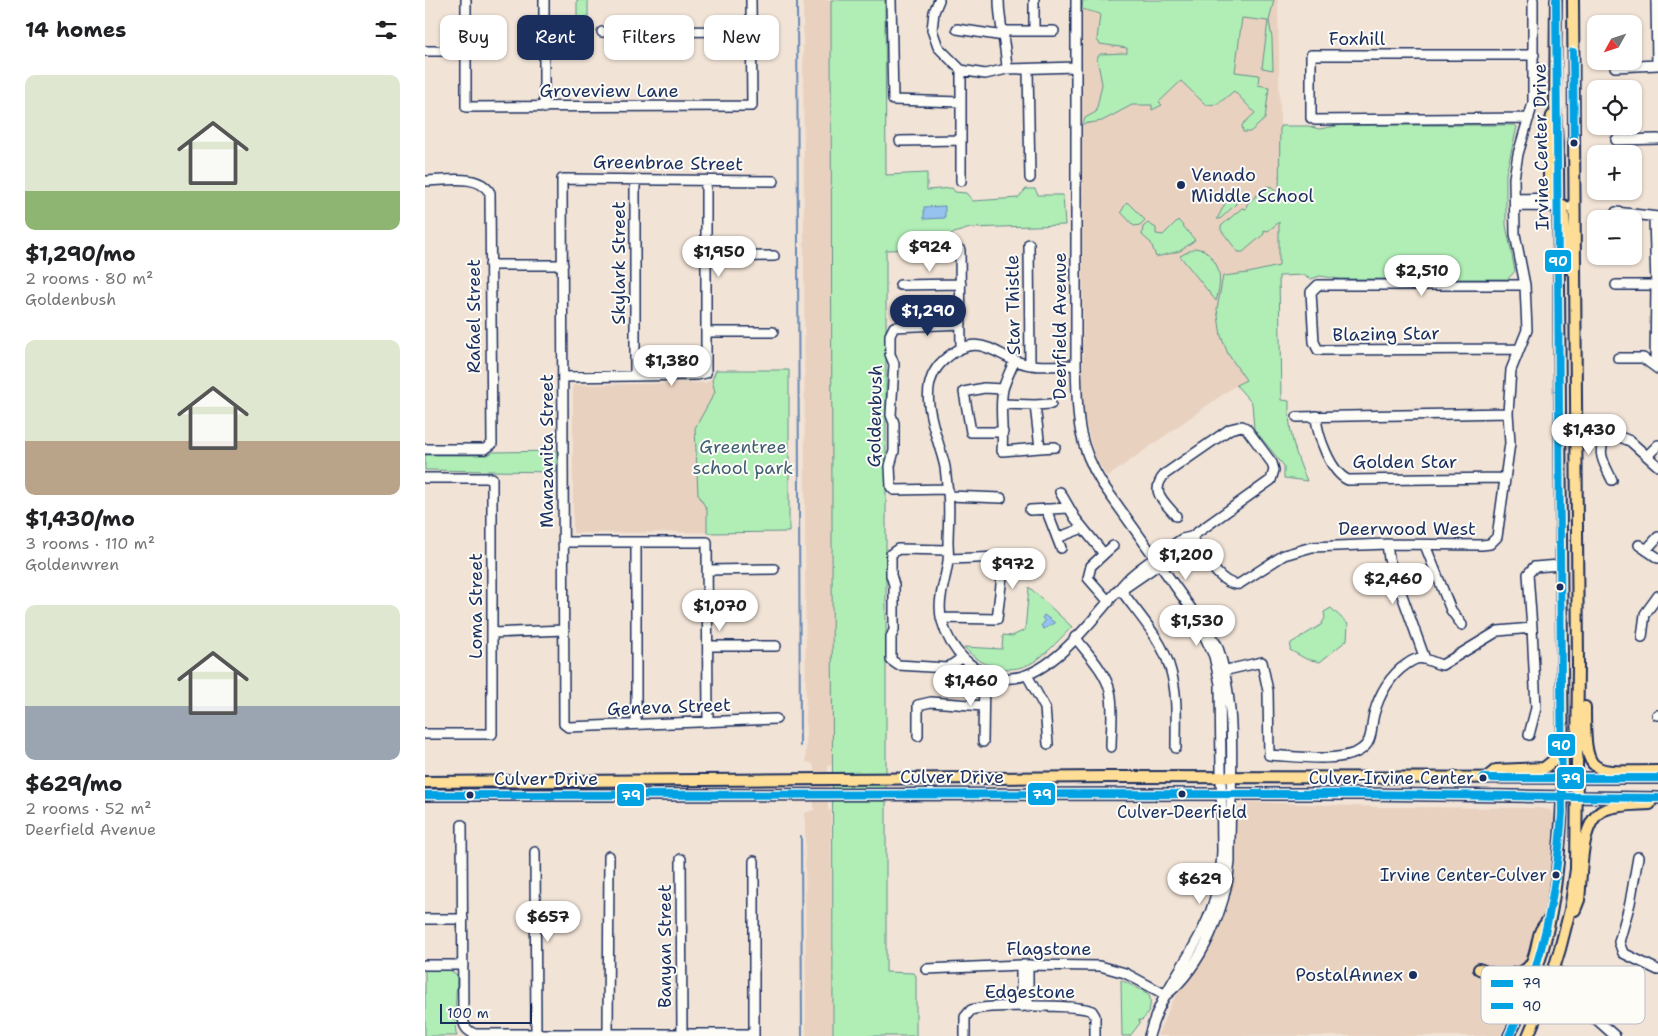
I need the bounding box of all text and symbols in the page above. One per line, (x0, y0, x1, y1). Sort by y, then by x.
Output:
chip: Buy (440, 15, 507, 60)
chip: Rent (517, 15, 594, 60)
chip: Filters (604, 15, 694, 60)
chip: New (704, 15, 779, 60)
north arrow (1587, 15, 1643, 70)
map controls (1587, 15, 1642, 265)
text: 14 homes (25, 16, 126, 44)
icon: filters (372, 16, 400, 44)
street label: Foxhill (1329, 27, 1386, 51)
street label: Irvine Center Drive (1528, 63, 1554, 231)
street label: Groveview Lane (539, 79, 679, 103)
button: locate (1587, 80, 1642, 135)
icon: home (168, 108, 258, 198)
unlabelled marker (1569, 138, 1579, 148)
button: + (1587, 145, 1642, 200)
street label: Greenbrae Street (593, 150, 743, 176)
place label: Venado Middle School (1191, 163, 1315, 208)
marker: Venado Middle School (1175, 179, 1187, 191)
street label: Skylark Street (607, 201, 631, 325)
button: − (1587, 210, 1642, 265)
pin: $924 (900, 230, 960, 273)
pin: $1,950 (678, 236, 760, 278)
text: $924 (908, 236, 952, 257)
text: $1,290/mo (25, 240, 136, 268)
text: $1,950 (693, 241, 745, 262)
line badge: 90 (1544, 249, 1572, 273)
street label: Deerfield Avenue (1048, 252, 1072, 400)
text: 90 (1548, 252, 1568, 270)
street label: Star Thistle (1000, 254, 1026, 356)
pin: $2,510 (1381, 254, 1463, 297)
street label: Rafael Street (462, 259, 486, 373)
text: $2,510 (1395, 260, 1449, 281)
text: 2 rooms · 80 m² (25, 268, 153, 289)
text: Goldenbush (25, 289, 116, 310)
pin: $1,290 (887, 294, 969, 337)
text: $1,290 (901, 300, 955, 321)
street label: Blazing Star (1332, 321, 1440, 347)
pin: $1,380 (631, 344, 713, 387)
text: $1,380 (645, 350, 699, 371)
street label: Goldenbush (862, 364, 888, 468)
icon: home (168, 373, 258, 463)
street label: Manzanita Street (535, 374, 559, 528)
pin: $1,430 (1548, 414, 1630, 456)
text: $1,430 (1562, 419, 1616, 440)
park label: Greentree school park (693, 435, 793, 480)
street label: Golden Star (1353, 450, 1457, 474)
text: $1,430/mo (25, 505, 135, 533)
street label: Deerwood West (1338, 517, 1476, 541)
text: 3 rooms · 110 m² (25, 533, 155, 554)
pin: $1,200 (1145, 538, 1227, 581)
text: $1,200 (1159, 544, 1213, 565)
pin: $972 (983, 548, 1043, 590)
street label: Loma Street (464, 553, 488, 659)
text: $972 (992, 553, 1034, 574)
text: Goldenwren (25, 554, 119, 575)
pin: $2,460 (1352, 562, 1434, 605)
text: $2,460 (1364, 568, 1422, 589)
unlabelled marker (1555, 582, 1565, 592)
pin: $1,070 (679, 590, 761, 632)
text: $1,070 (693, 595, 747, 616)
pin: $1,530 (1156, 604, 1238, 647)
text: $1,530 (1170, 610, 1224, 631)
icon: home (168, 638, 258, 728)
pin: $1,460 (930, 664, 1012, 707)
text: $1,460 (944, 670, 998, 691)
street label: Geneva Street (607, 693, 731, 721)
line badge: 90 (1547, 733, 1576, 757)
text: 90 (1551, 736, 1571, 754)
street label: Culver Drive (900, 765, 1004, 789)
line badge: 79 (1556, 766, 1585, 790)
street label: Culver Drive (494, 767, 598, 791)
place label: Culver-Irvine Center (1309, 767, 1474, 789)
text: 79 (1561, 769, 1581, 787)
text: $629/mo (25, 770, 122, 798)
marker: Culver-Irvine Center (1478, 773, 1488, 783)
line badge: 79 (1027, 782, 1056, 806)
line badge: 79 (616, 783, 645, 807)
text: 79 (1032, 785, 1052, 803)
text: 79 (621, 786, 641, 804)
marker: Culver-Deerfield (1177, 789, 1187, 799)
unlabelled marker (465, 790, 475, 800)
text: 2 rooms · 52 m² (25, 798, 152, 819)
place label: Culver-Deerfield (1117, 801, 1247, 823)
text: Deerfield Avenue (25, 819, 156, 840)
pin: $629 (1170, 862, 1230, 905)
place label: Irvine Center-Culver (1380, 864, 1547, 886)
text: $629 (1178, 868, 1222, 889)
marker: Irvine Center-Culver (1551, 870, 1561, 880)
street label: Banyan Street (653, 884, 677, 1008)
pin: $657 (518, 900, 578, 943)
text: $657 (526, 906, 570, 927)
street label: Flagstone (1007, 937, 1091, 961)
place label: PostalAnnex (1295, 963, 1403, 987)
legend (1481, 966, 1645, 1024)
marker: PostalAnnex (1407, 969, 1419, 981)
text: 79 (1522, 974, 1541, 992)
street label: Edgestone (985, 980, 1075, 1004)
text: 90 (1522, 997, 1541, 1015)
scale bar (440, 1001, 533, 1024)
text: 100 m (447, 1004, 489, 1022)

